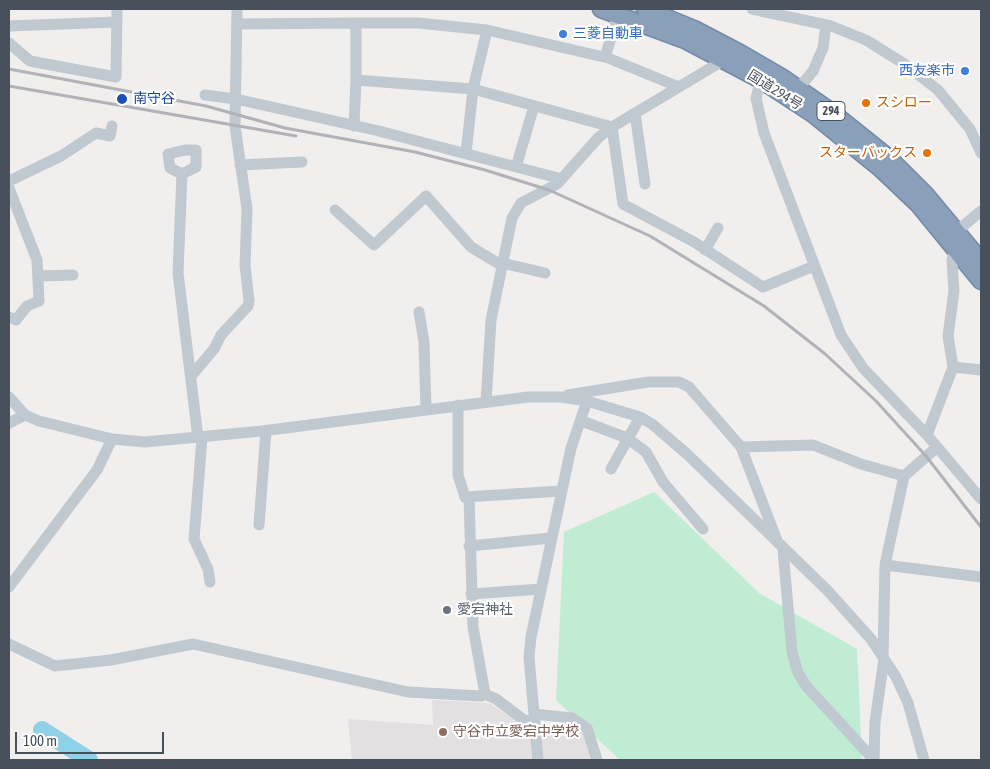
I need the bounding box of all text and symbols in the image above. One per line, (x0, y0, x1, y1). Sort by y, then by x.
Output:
place label: 三菱自動車 (573, 26, 643, 42)
marker: 三菱自動車 (557, 28, 569, 40)
place label: 西友楽市 (899, 63, 955, 79)
marker: 西友楽市 (959, 65, 971, 77)
street label: 国道294号 (744, 67, 806, 113)
place label: 南守谷 (133, 91, 175, 107)
marker: 南守谷 (115, 92, 129, 106)
place label: スシロー (876, 95, 932, 111)
marker: スシロー (860, 97, 872, 109)
road number: 294 (817, 102, 845, 120)
place label: スターバックス (819, 145, 917, 161)
marker: スターバックス (921, 147, 933, 159)
place label: 愛宕神社 (457, 602, 513, 618)
marker: 愛宕神社 (441, 604, 453, 616)
scale bar (18, 722, 166, 754)
place label: 守谷市立愛宕中学校 (453, 724, 579, 740)
marker: 守谷市立愛宕中学校 (437, 726, 449, 738)
text: 100 m (23, 732, 57, 749)

